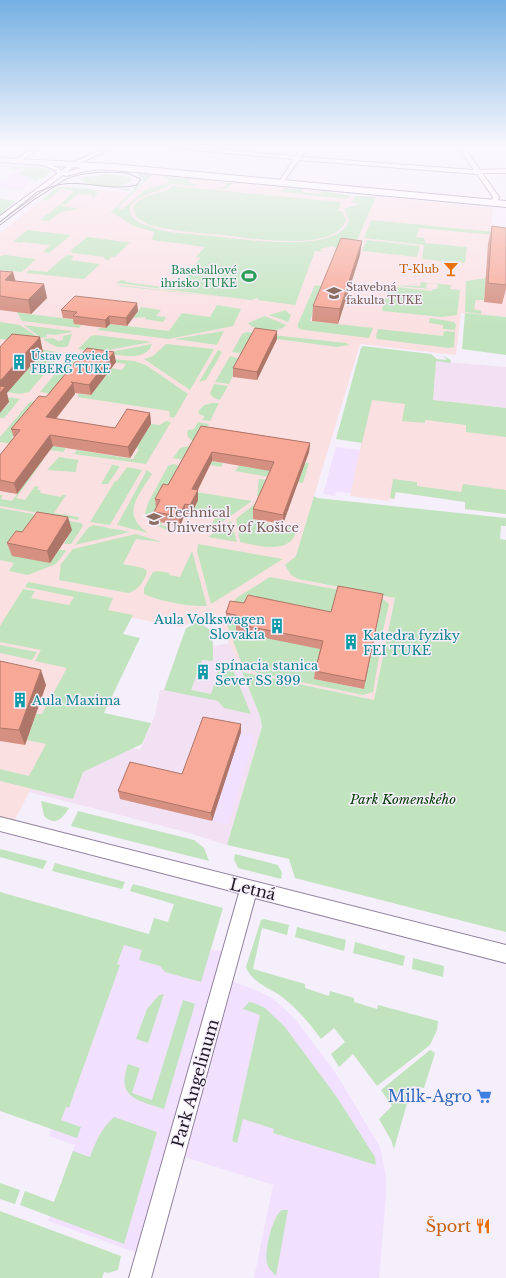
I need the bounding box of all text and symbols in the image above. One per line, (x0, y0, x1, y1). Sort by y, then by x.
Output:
bar icon: T-Klub (442, 260, 460, 278)
place label: T-Klub (399, 262, 439, 276)
place label: Baseballové ihrisko TUKE (160, 263, 237, 290)
sports icon: Baseballové ihrisko TUKE (240, 267, 258, 285)
place label: Stavebná fakulta TUKE (346, 280, 422, 307)
school or university icon: Stavebná fakulta TUKE (325, 284, 343, 302)
place label: Ústav geovied FBERG TUKE (31, 349, 110, 376)
building icon: Ústav geovied FBERG TUKE (10, 353, 28, 371)
place label: Technical University of Košice (166, 504, 299, 536)
school or university icon: Technical University of Košice (145, 510, 163, 528)
place label: Aula Volkswagen Slovakia (153, 611, 266, 643)
building icon: Aula Volkswagen Slovakia (268, 617, 286, 635)
place label: Katedra fyziky FEI TUKE (363, 627, 461, 659)
building icon: Katedra fyziky FEI TUKE (342, 633, 360, 651)
place label: spínacia stanica Sever SS 399 (215, 657, 319, 689)
building icon: spínacia stanica Sever SS 399 (194, 663, 212, 681)
building icon: Aula Maxima (11, 691, 29, 709)
place label: Aula Maxima (31, 692, 121, 709)
park label: Park Komenského (349, 791, 456, 808)
street label: Letná (228, 874, 278, 904)
street label: Park Angelinum (167, 1017, 223, 1149)
place label: Milk-Agro (388, 1086, 472, 1106)
supermarket icon: Milk-Agro (475, 1087, 493, 1105)
place label: Šport (426, 1216, 471, 1236)
restaurant icon: Šport (474, 1217, 492, 1235)

